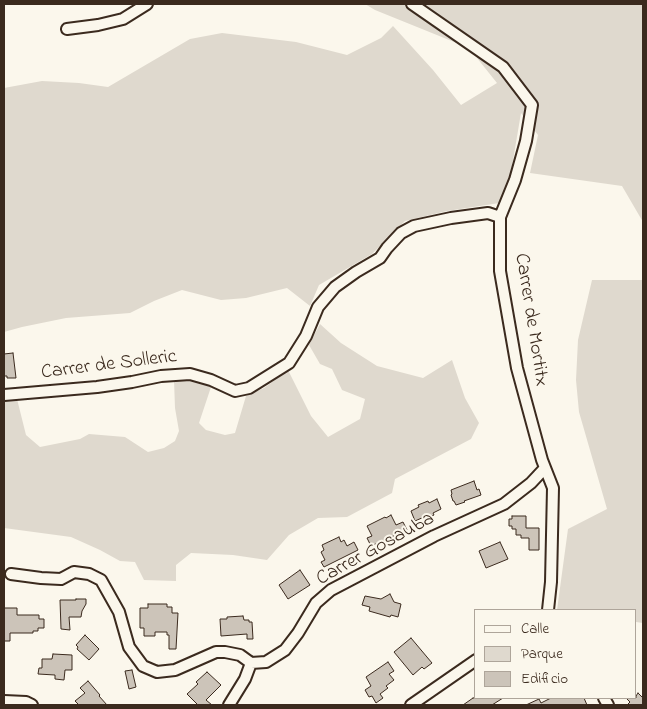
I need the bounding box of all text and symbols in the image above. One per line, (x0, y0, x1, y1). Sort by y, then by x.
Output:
street label: Carrer de Mortitx (508, 252, 552, 388)
street label: Carrer de Solleric (40, 346, 178, 386)
street label: Carrer Gosauba (313, 508, 439, 592)
legend (474, 609, 637, 699)
text: Calle (521, 618, 549, 640)
text: Parque (521, 643, 563, 665)
text: Edificio (521, 668, 568, 690)

